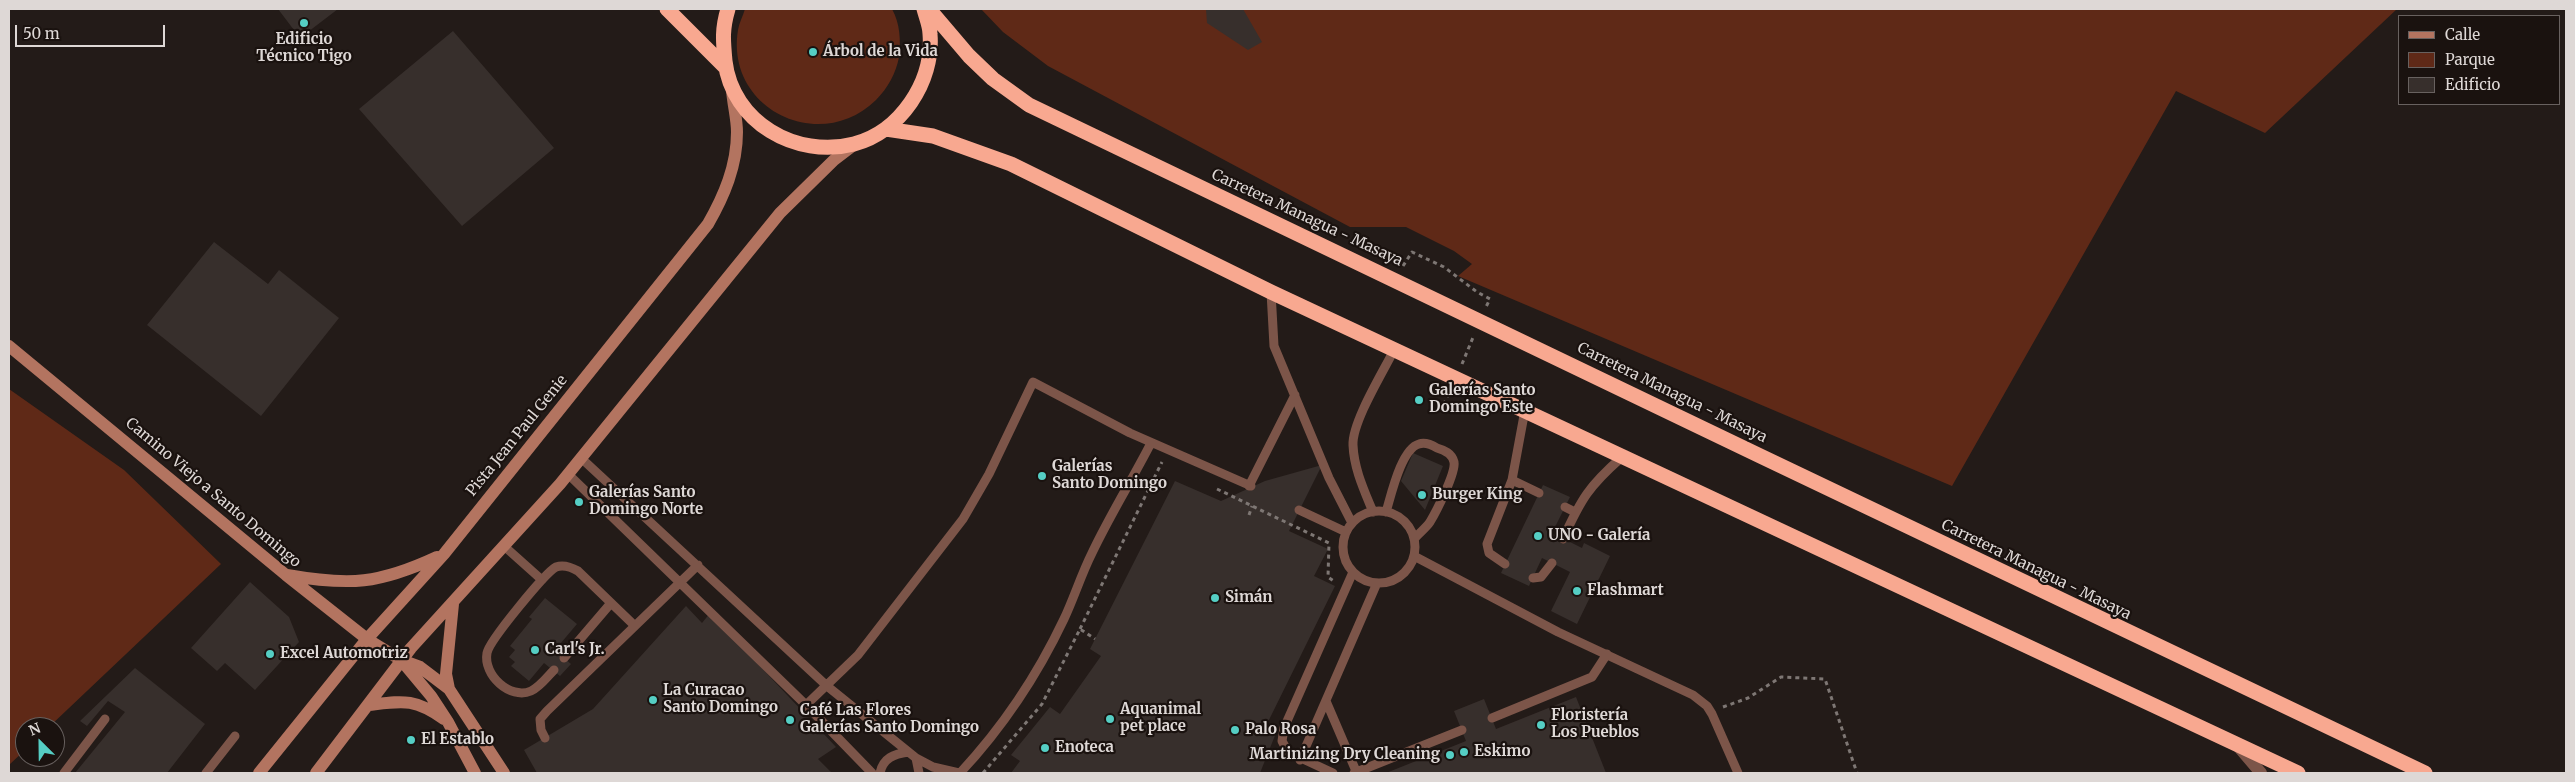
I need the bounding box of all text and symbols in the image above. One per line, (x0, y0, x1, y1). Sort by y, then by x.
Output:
scale bar (18, 15, 168, 47)
legend (2398, 15, 2560, 105)
marker: Edificio Técnico Tigo (298, 17, 310, 29)
text: 50 m (23, 24, 60, 43)
text: Calle (2445, 25, 2480, 44)
place label: Edificio Técnico Tigo (256, 31, 352, 66)
place label: Árbol de la Vida (823, 43, 938, 61)
marker: Árbol de la Vida (807, 46, 819, 58)
text: Parque (2445, 50, 2495, 69)
text: Edificio (2445, 75, 2500, 94)
street label: Carretera Managua - Masaya (1209, 166, 1405, 270)
street label: Carretera Managua - Masaya (1574, 339, 1770, 447)
street label: Pista Jean Paul Genie (463, 372, 571, 500)
place label: Galerías Santo Domingo Este (1429, 382, 1535, 417)
marker: Galerías Santo Domingo Este (1413, 394, 1425, 406)
street label: Camino Viejo a Santo Domingo (122, 414, 304, 572)
place label: Galerías Santo Domingo (1052, 458, 1167, 493)
marker: Galerías Santo Domingo (1036, 470, 1048, 482)
place label: Galerías Santo Domingo Norte (589, 484, 703, 519)
place label: Burger King (1432, 486, 1522, 504)
marker: Burger King (1416, 489, 1428, 501)
marker: Galerías Santo Domingo Norte (573, 496, 585, 508)
street label: Carretera Managua - Masaya (1938, 516, 2134, 624)
place label: UNO - Galería (1548, 527, 1650, 545)
marker: UNO - Galería (1532, 530, 1544, 542)
place label: Flashmart (1587, 582, 1664, 600)
marker: Flashmart (1571, 585, 1583, 597)
place label: Simán (1225, 589, 1273, 607)
marker: Simán (1209, 592, 1221, 604)
place label: Carl's Jr. (545, 641, 605, 659)
marker: Carl's Jr. (529, 644, 541, 656)
place label: Excel Automotriz (280, 645, 408, 663)
marker: Excel Automotriz (264, 648, 276, 660)
place label: La Curacao Santo Domingo (663, 682, 778, 717)
marker: La Curacao Santo Domingo (647, 694, 659, 706)
place label: Aquanimal pet place (1120, 701, 1201, 736)
place label: Café Las Flores Galerías Santo Domingo (800, 702, 979, 737)
place label: Floristería Los Pueblos (1551, 707, 1639, 742)
marker: Aquanimal pet place (1104, 713, 1116, 725)
marker: Café Las Flores Galerías Santo Domingo (784, 714, 796, 726)
north arrow (15, 717, 65, 767)
text: N (26, 719, 43, 740)
marker: Floristería Los Pueblos (1535, 719, 1547, 731)
place label: Palo Rosa (1245, 721, 1316, 739)
marker: Palo Rosa (1229, 724, 1241, 736)
place label: El Establo (421, 731, 494, 749)
marker: El Establo (405, 734, 417, 746)
place label: Enoteca (1055, 739, 1114, 757)
marker: Enoteca (1039, 742, 1051, 754)
place label: Eskimo (1474, 743, 1530, 761)
place label: Martinizing Dry Cleaning (1249, 746, 1440, 764)
marker: Eskimo (1458, 746, 1470, 758)
marker: Martinizing Dry Cleaning (1444, 749, 1456, 761)

